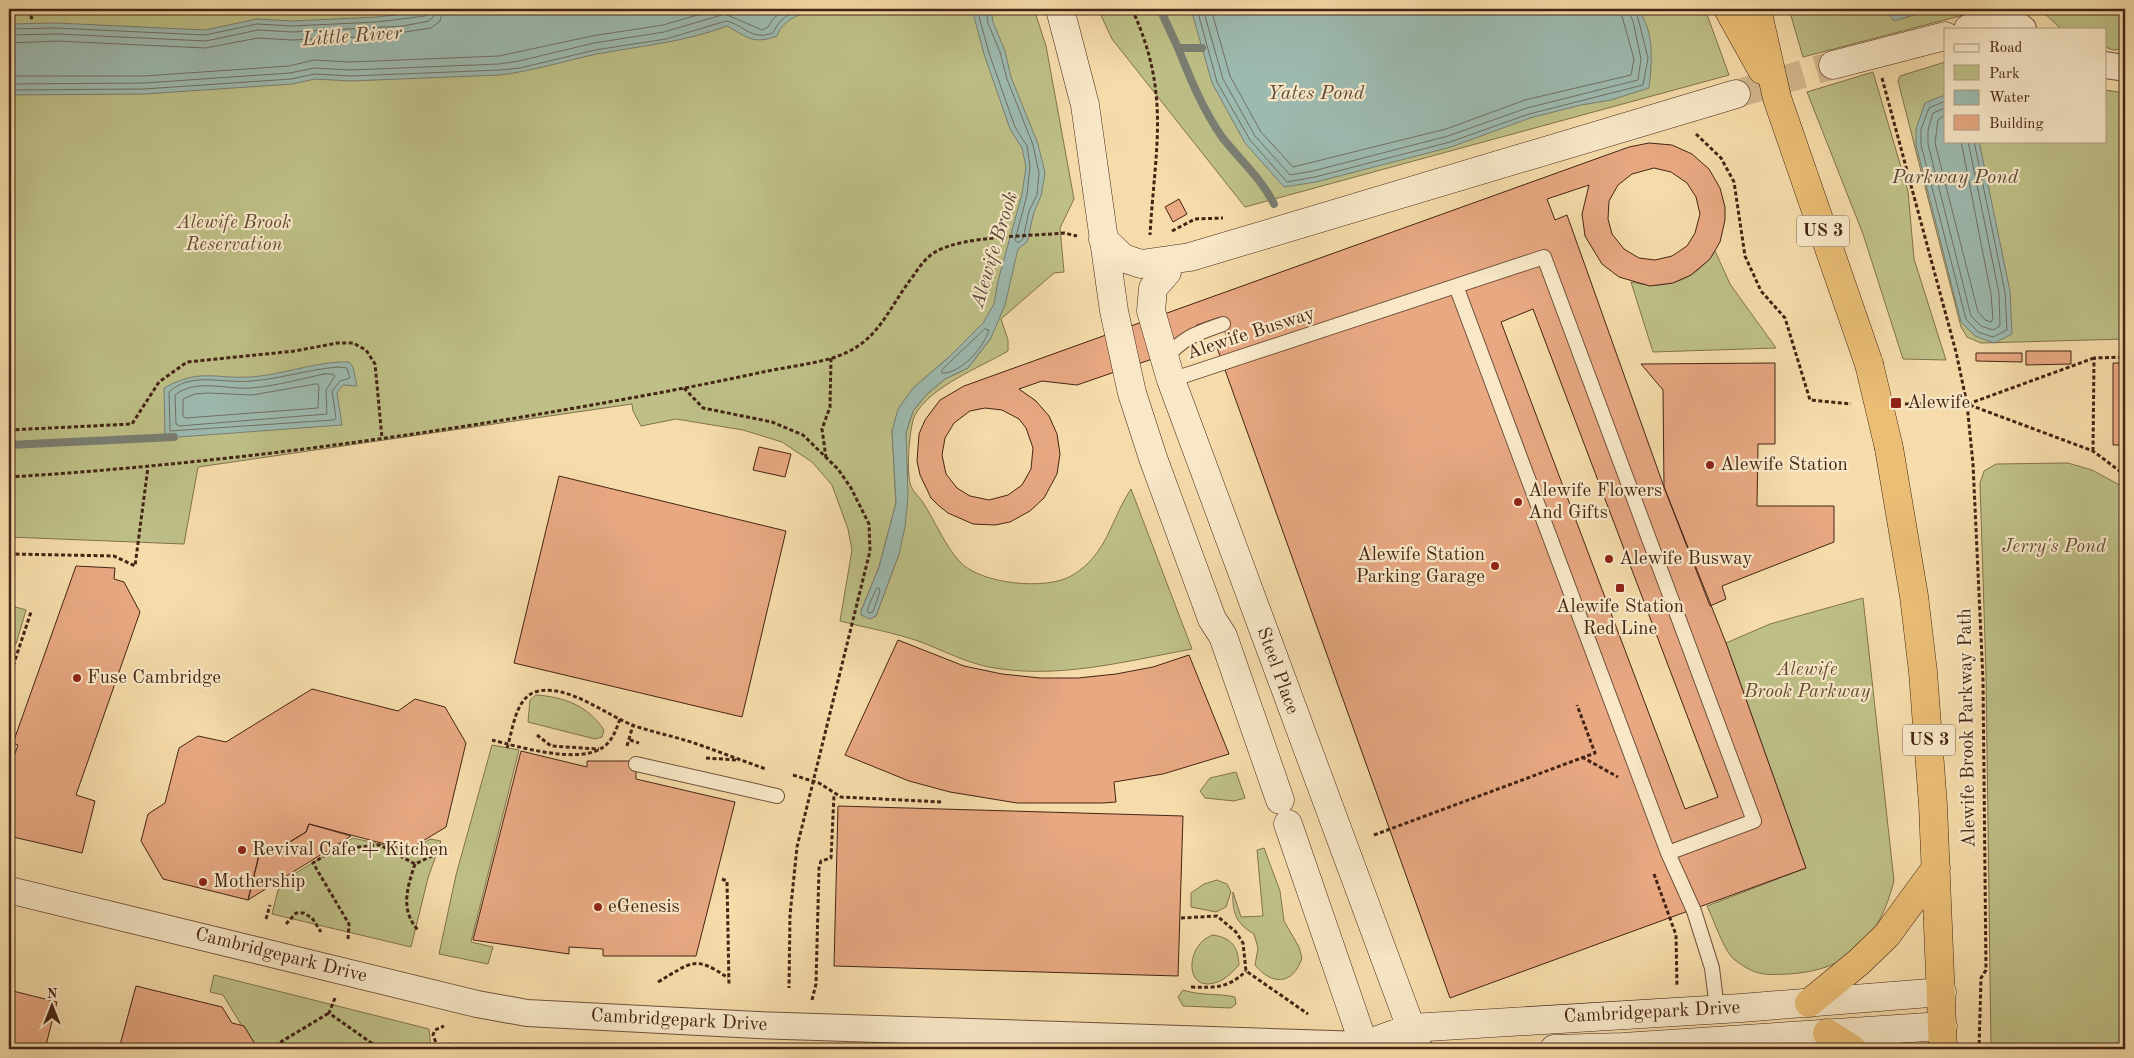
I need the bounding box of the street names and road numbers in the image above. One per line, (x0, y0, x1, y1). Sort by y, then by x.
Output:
road number: US 3 (1797, 216, 1849, 247)
street label: Alewife Busway (1185, 304, 1317, 364)
street label: Alewife Brook Parkway Path (1956, 608, 1980, 848)
street label: Steel Place (1253, 625, 1301, 717)
road number: US 3 (1903, 724, 1955, 756)
street label: Cambridgepark Drive (193, 925, 369, 987)
street label: Cambridgepark Drive (1563, 999, 1741, 1027)
street label: Cambridgepark Drive (590, 1007, 768, 1035)

